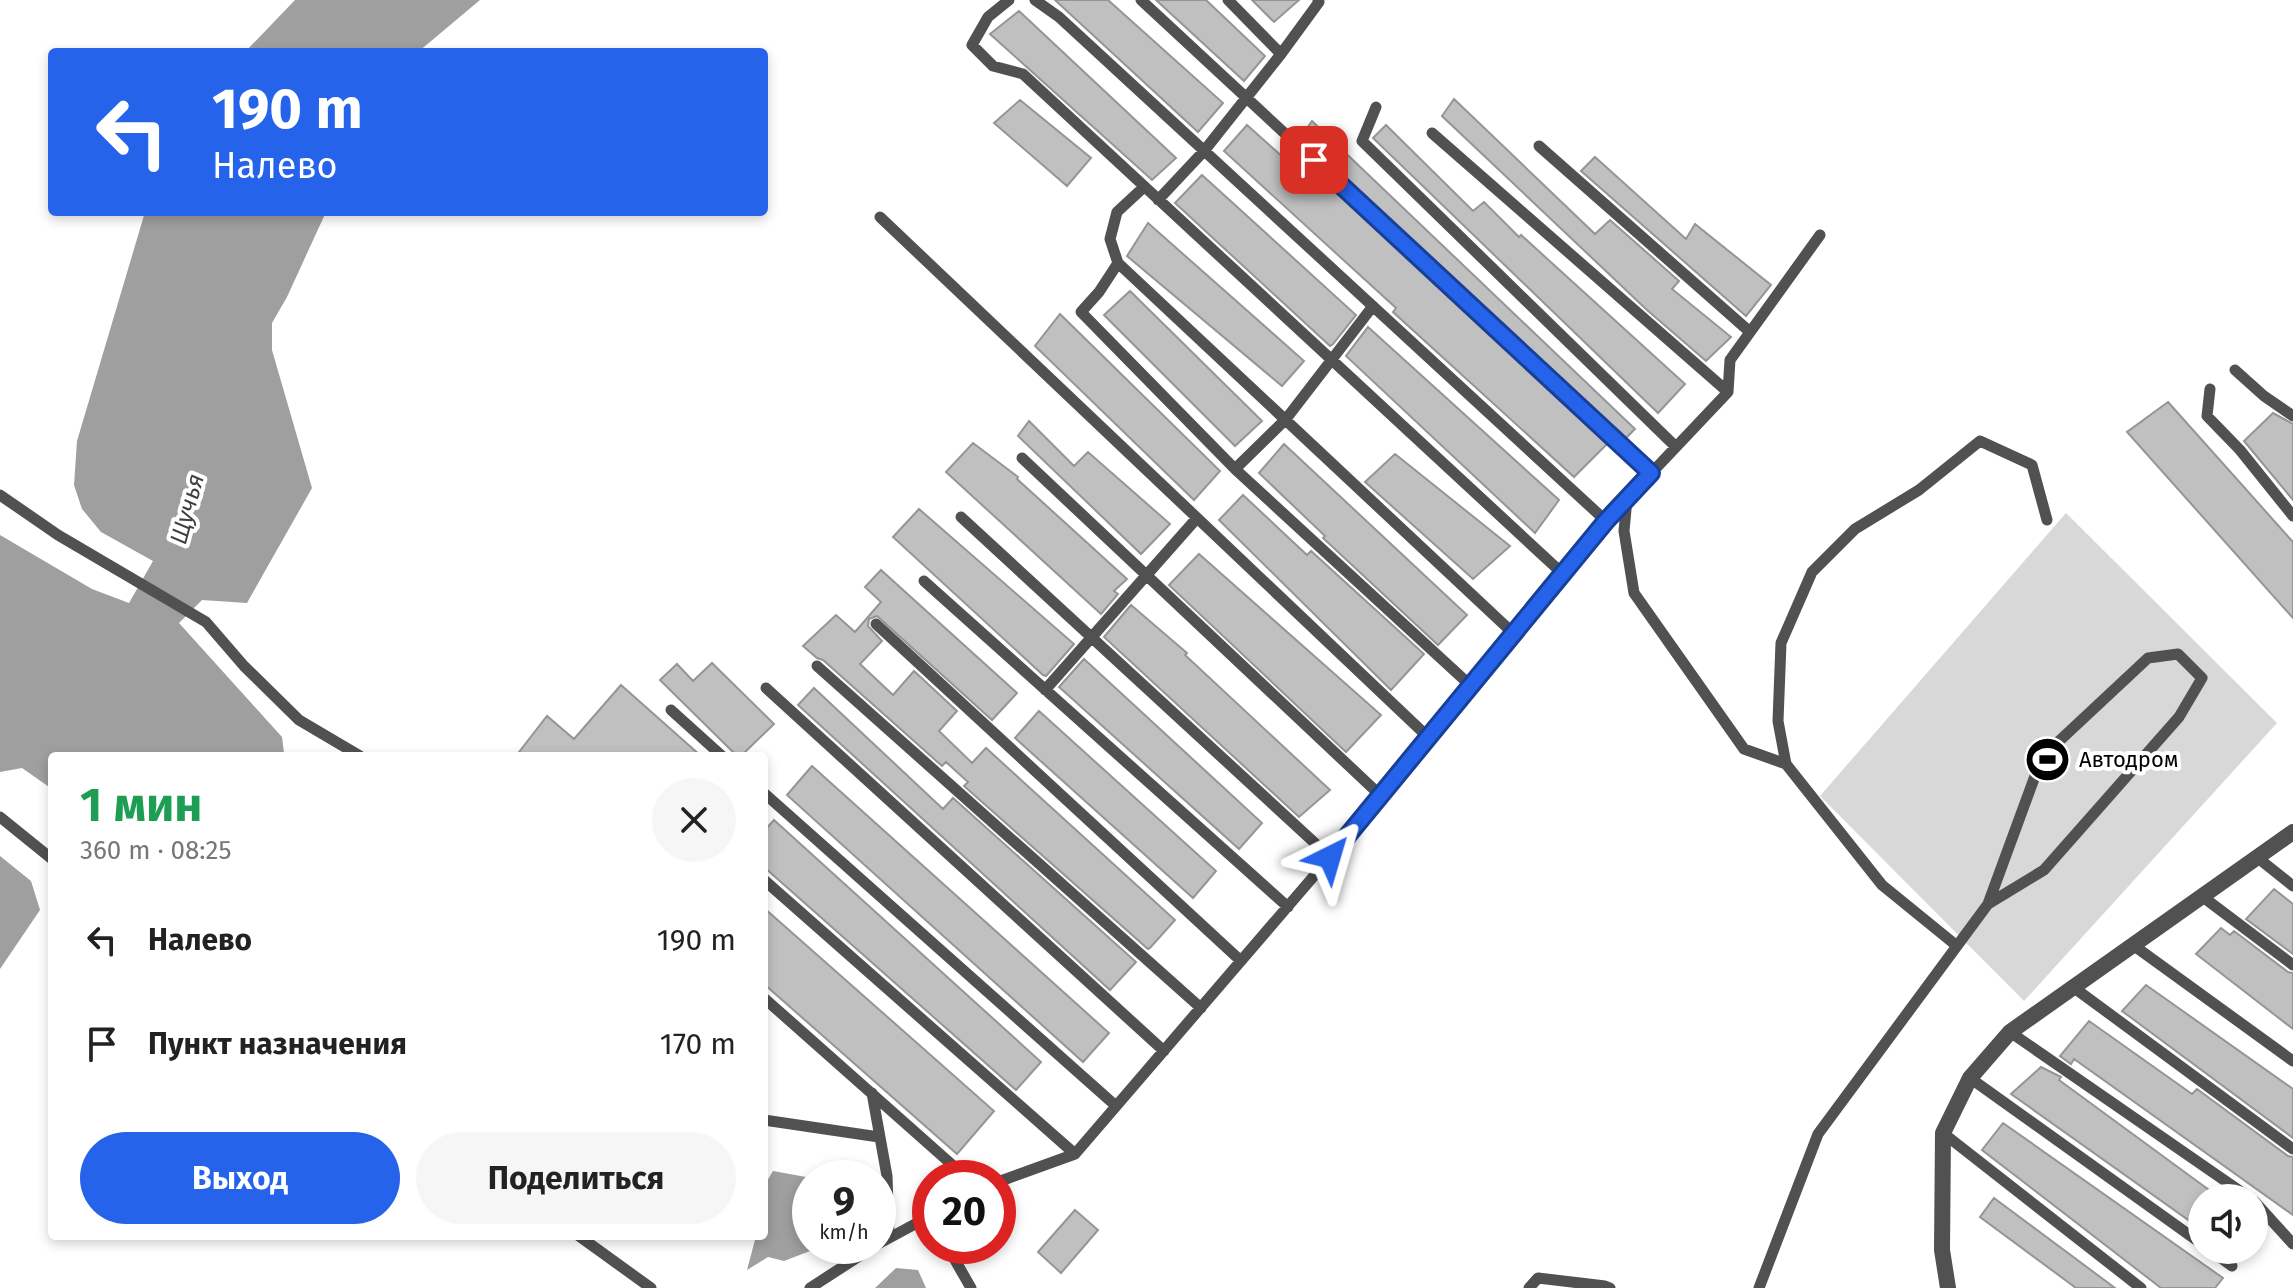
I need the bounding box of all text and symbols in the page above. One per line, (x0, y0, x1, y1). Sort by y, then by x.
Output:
text: 190 m (212, 76, 363, 143)
icon: left (80, 80, 184, 184)
pin (1280, 126, 1348, 194)
icon: arrive (1292, 138, 1336, 182)
text: Налево (212, 144, 338, 188)
water label: Щучья (164, 471, 210, 547)
sports icon: Автодром (2024, 735, 2072, 783)
place label: Автодром (2079, 746, 2179, 773)
text: 1 мин (80, 776, 202, 834)
button: close (652, 778, 736, 862)
position arrow (1288, 815, 1372, 899)
text: 360 m · 08:25 (80, 835, 232, 866)
icon: left (80, 918, 124, 962)
text: Налево (148, 922, 252, 958)
text: 190 m (657, 922, 736, 958)
icon: arrive (80, 1022, 124, 1066)
text: Пункт назначения (148, 1026, 407, 1062)
text: 170 m (660, 1026, 736, 1062)
button: Выход (80, 1132, 400, 1224)
button: Поделиться (416, 1132, 736, 1224)
speed limit sign: 20 (912, 1160, 1016, 1264)
text: 9 (833, 1178, 855, 1226)
map controls (2188, 1184, 2268, 1264)
button: sound (2188, 1184, 2268, 1264)
text: km/h (819, 1220, 869, 1244)

